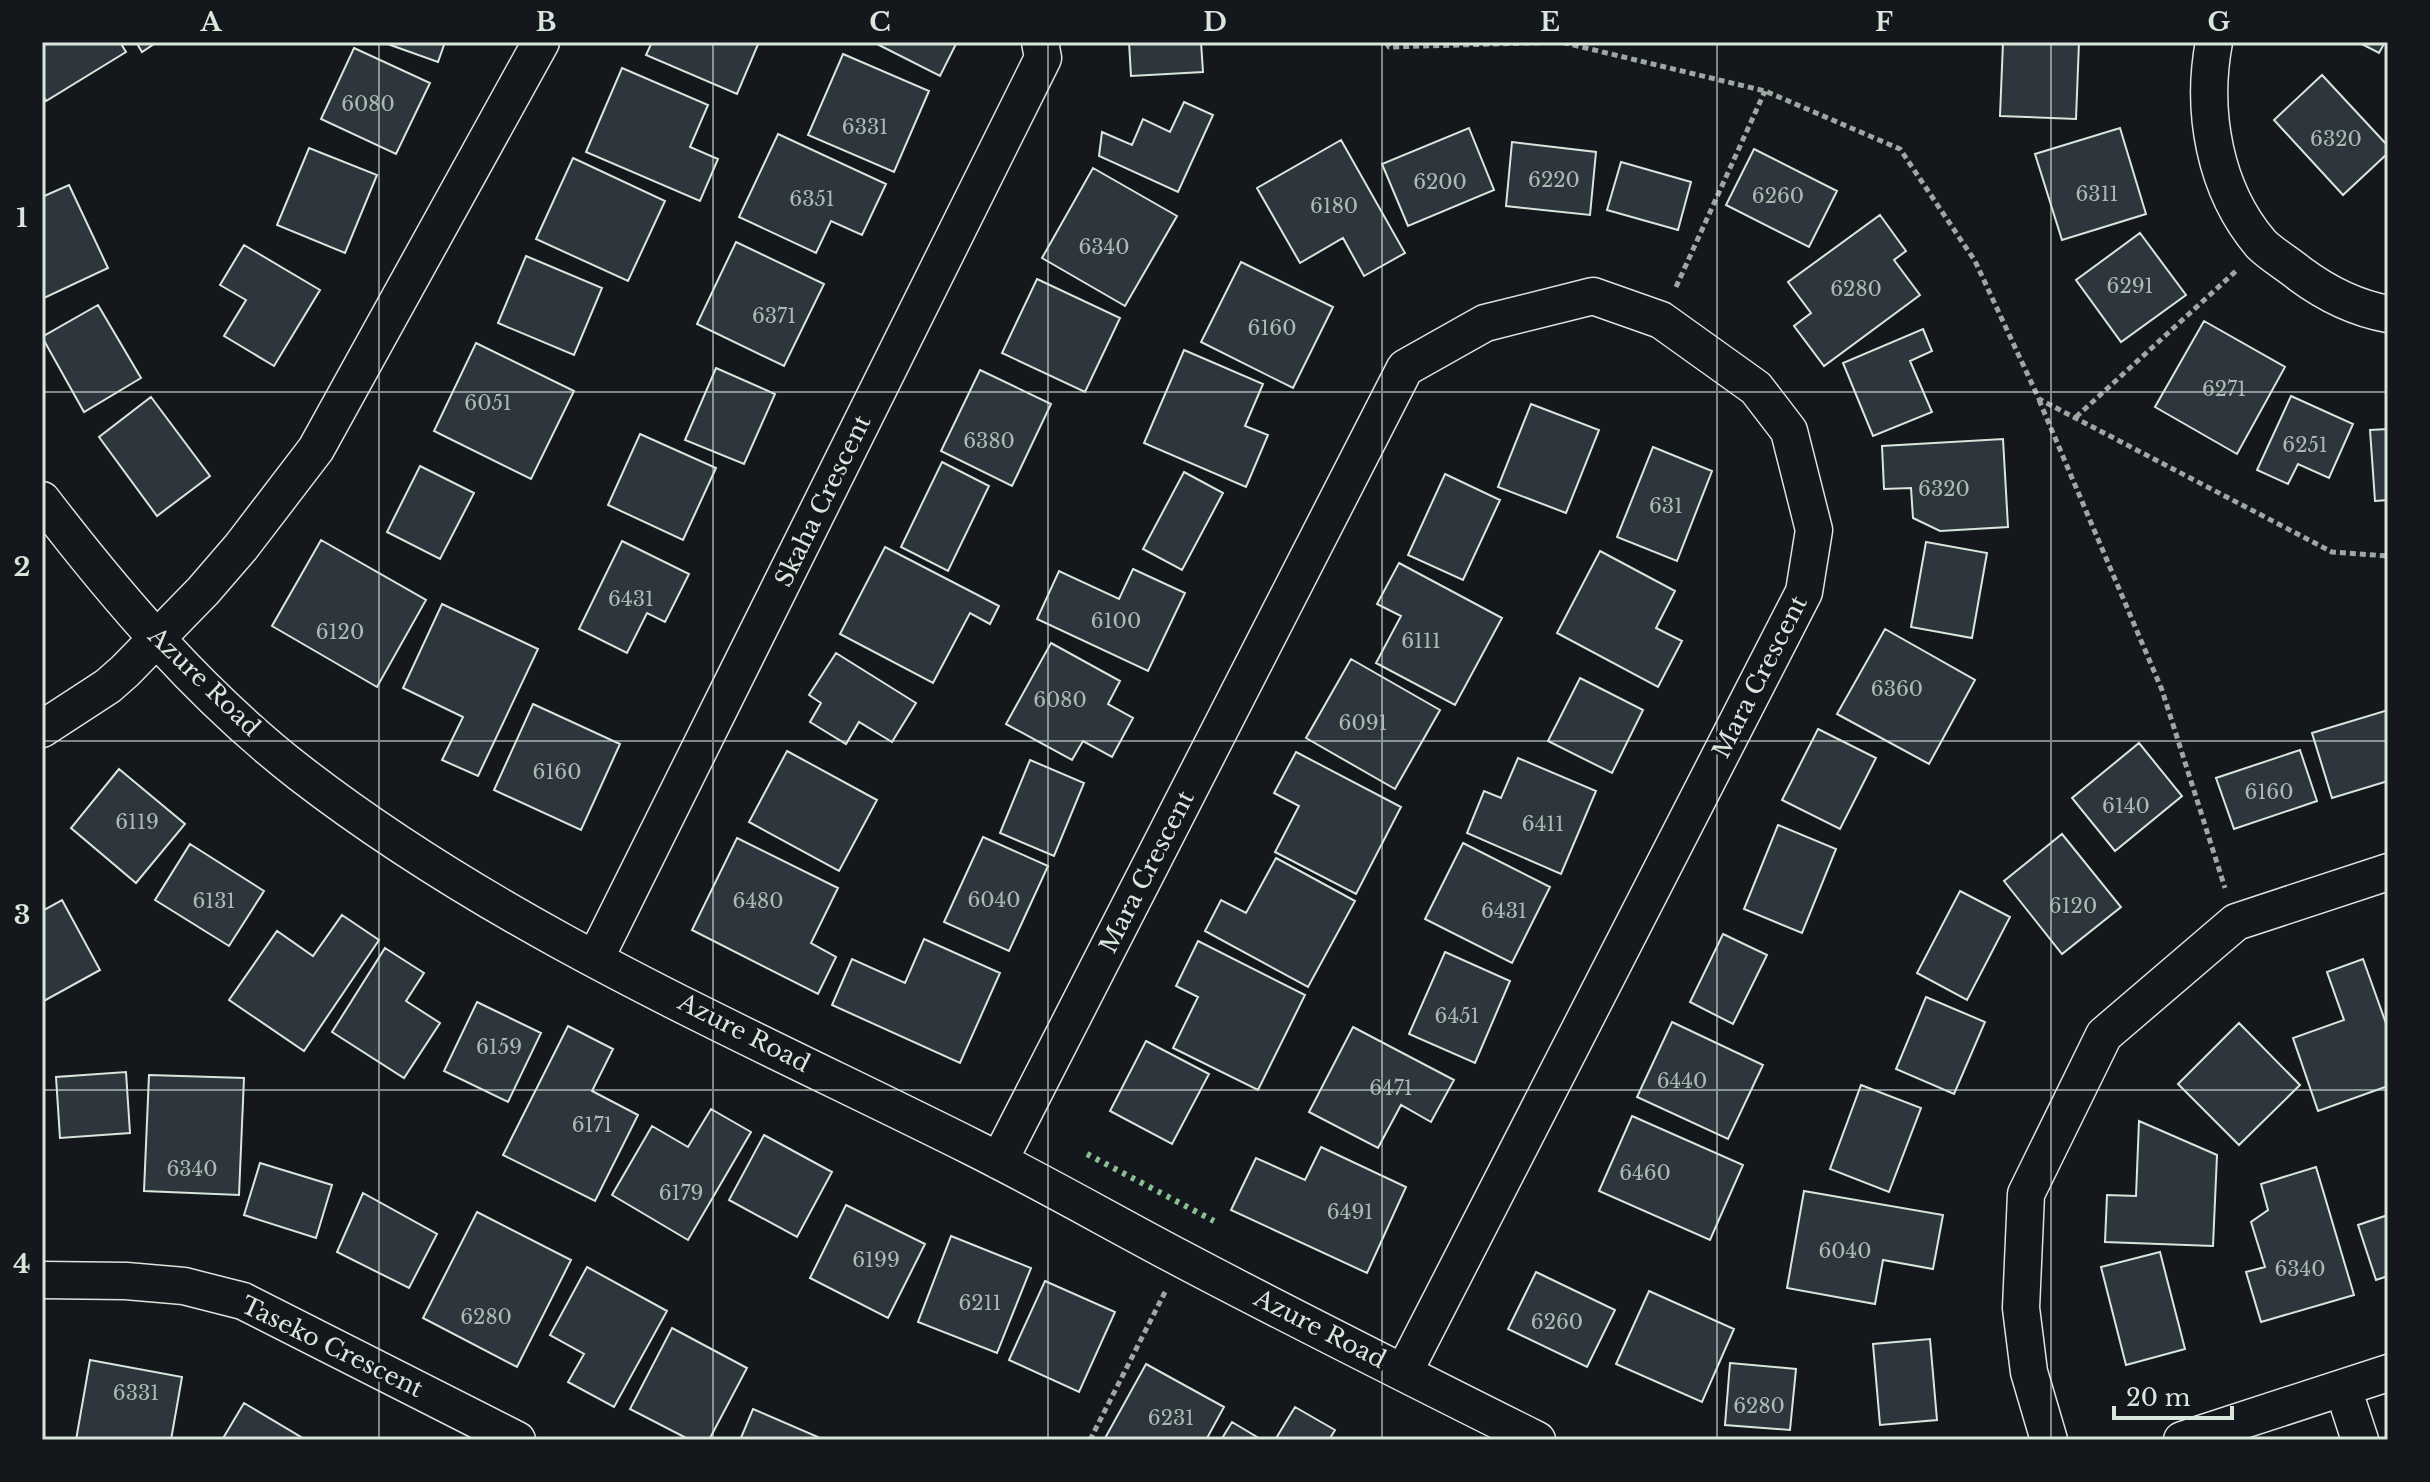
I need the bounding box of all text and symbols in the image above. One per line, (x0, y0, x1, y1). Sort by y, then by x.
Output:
text: A (199, 6, 222, 38)
text: B (536, 6, 556, 38)
text: C (869, 6, 891, 38)
text: D (1203, 6, 1227, 38)
text: E (1540, 6, 1560, 38)
text: F (1875, 6, 1893, 38)
text: G (2208, 6, 2231, 38)
house number: 6080 (341, 92, 395, 116)
house number: 6331 (842, 115, 888, 139)
house number: 6320 (2310, 127, 2362, 151)
house number: 6220 (1528, 168, 1580, 192)
house number: 6200 (1413, 170, 1467, 194)
house number: 6311 (2075, 182, 2119, 206)
house number: 6260 (1752, 184, 1804, 208)
house number: 6351 (789, 187, 835, 211)
house number: 6180 (1310, 194, 1358, 218)
text: 1 (16, 202, 28, 234)
house number: 6340 (1078, 235, 1130, 259)
house number: 6291 (2107, 274, 2153, 298)
house number: 6280 (1830, 277, 1882, 301)
house number: 6371 (752, 304, 796, 328)
house number: 6160 (1248, 316, 1296, 340)
house number: 6271 (2202, 377, 2246, 401)
house number: 6051 (464, 391, 512, 415)
street label: Skaha Crescent (768, 410, 877, 591)
house number: 6380 (963, 429, 1015, 453)
house number: 6251 (2282, 433, 2328, 457)
house number: 6320 (1918, 477, 1970, 501)
house number: 631 (1649, 494, 1683, 518)
text: 2 (14, 551, 30, 583)
house number: 6431 (608, 587, 654, 611)
street label: Mara Crescent (1706, 591, 1813, 763)
house number: 6100 (1091, 609, 1141, 633)
house number: 6120 (316, 620, 364, 644)
street label: Azure Road (142, 621, 266, 742)
house number: 6111 (1401, 629, 1441, 653)
house number: 6360 (1871, 677, 1923, 701)
house number: 6080 (1033, 688, 1087, 712)
house number: 6091 (1339, 711, 1387, 735)
house number: 6160 (533, 760, 581, 784)
house number: 6160 (2245, 780, 2293, 804)
street label: Mara Crescent (1093, 786, 1200, 958)
house number: 6140 (2102, 794, 2150, 818)
house number: 6119 (115, 810, 159, 834)
house number: 6411 (1522, 812, 1564, 836)
house number: 6040 (967, 888, 1021, 912)
house number: 6131 (192, 889, 236, 913)
house number: 6480 (733, 889, 783, 913)
house number: 6120 (2049, 894, 2097, 918)
text: 3 (14, 899, 30, 931)
house number: 6431 (1481, 899, 1527, 923)
street label: Azure Road (673, 987, 815, 1078)
house number: 6451 (1435, 1004, 1479, 1028)
house number: 6159 (476, 1035, 522, 1059)
house number: 6440 (1657, 1069, 1707, 1093)
house number: 6471 (1369, 1076, 1413, 1100)
house number: 6171 (572, 1113, 612, 1137)
house number: 6340 (166, 1157, 218, 1181)
house number: 6460 (1619, 1161, 1671, 1185)
house number: 6179 (659, 1181, 703, 1205)
house number: 6491 (1327, 1200, 1373, 1224)
house number: 6040 (1818, 1239, 1872, 1263)
text: 4 (13, 1248, 31, 1280)
house number: 6199 (852, 1248, 900, 1272)
house number: 6340 (2274, 1257, 2326, 1281)
street label: Azure Road (1249, 1283, 1391, 1374)
street label: Taseko Crescent (237, 1290, 428, 1403)
house number: 6211 (958, 1291, 1002, 1315)
house number: 6280 (460, 1305, 512, 1329)
house number: 6260 (1531, 1310, 1583, 1334)
scale bar (2114, 1370, 2232, 1420)
house number: 6331 (113, 1381, 159, 1405)
text: 20 m (2126, 1383, 2191, 1412)
house number: 6280 (1733, 1394, 1785, 1418)
house number: 6231 (1148, 1406, 1194, 1430)

